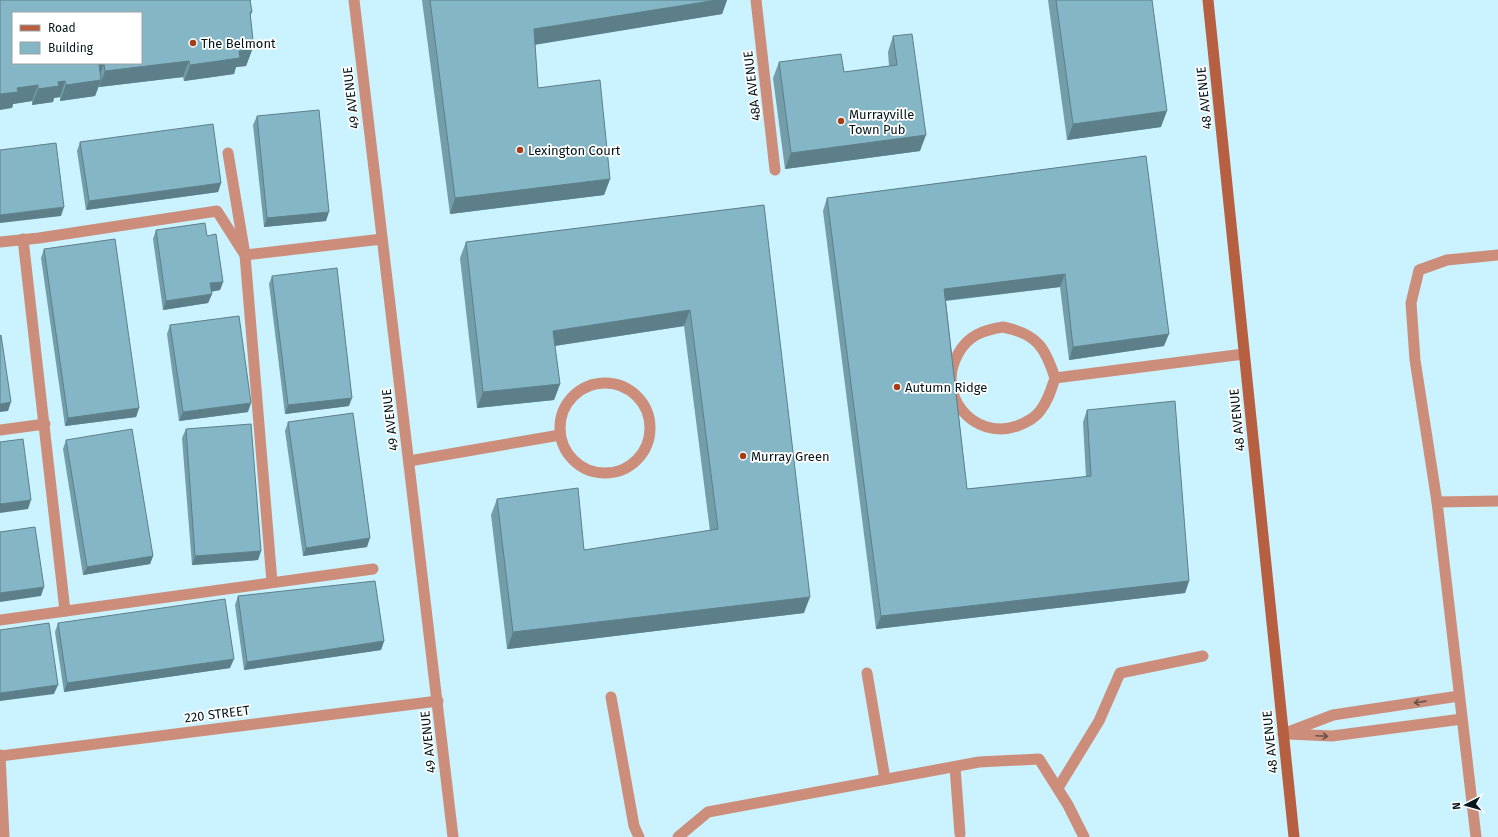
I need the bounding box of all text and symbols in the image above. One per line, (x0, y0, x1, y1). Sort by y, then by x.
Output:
legend (12, 12, 142, 64)
text: Road (48, 21, 76, 35)
place label: The Belmont (201, 36, 276, 51)
marker: The Belmont (188, 38, 198, 48)
text: Building (48, 41, 94, 55)
street label: 48A AVENUE (740, 50, 764, 122)
street label: 49 AVENUE (340, 66, 362, 130)
street label: 48 AVENUE (1193, 66, 1215, 130)
place label: Murrayville Town Pub (849, 107, 914, 137)
marker: Murrayville Town Pub (836, 116, 846, 126)
place label: Lexington Court (528, 143, 621, 158)
marker: Lexington Court (515, 145, 525, 155)
place label: Autumn Ridge (905, 380, 987, 395)
marker: Autumn Ridge (892, 382, 902, 392)
street label: 49 AVENUE (379, 388, 401, 452)
street label: 48 AVENUE (1226, 388, 1248, 452)
place label: Murray Green (751, 449, 830, 464)
marker: Murray Green (738, 451, 748, 461)
one-way arrow (1414, 698, 1427, 706)
street label: 220 STREET (184, 703, 251, 725)
street label: 49 AVENUE (417, 710, 439, 774)
street label: 48 AVENUE (1259, 710, 1281, 774)
one-way arrow (1315, 732, 1328, 740)
north arrow (1446, 785, 1486, 825)
text: N (1450, 802, 1463, 810)

